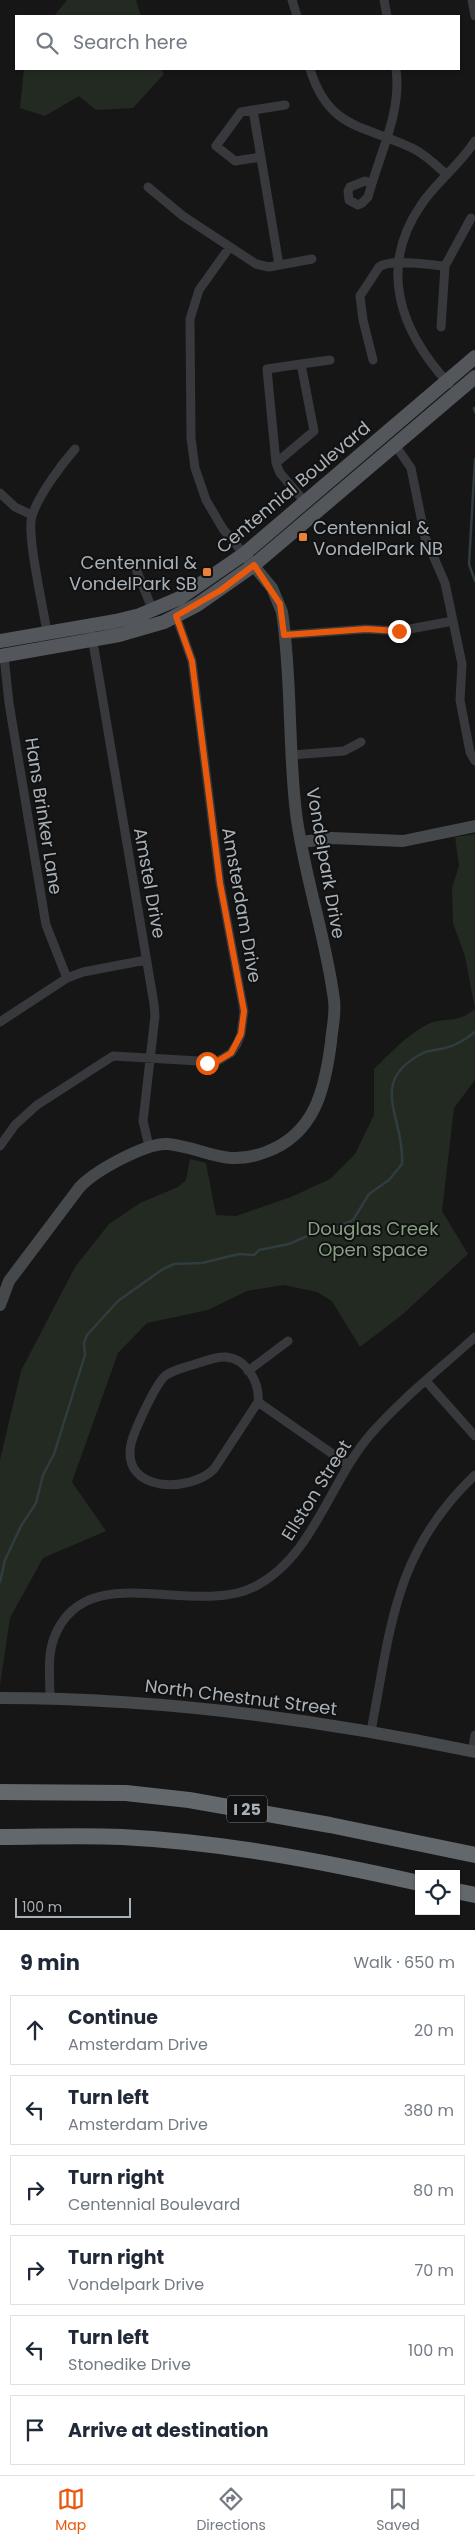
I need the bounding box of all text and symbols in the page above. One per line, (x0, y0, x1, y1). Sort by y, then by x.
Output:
search box (15, 15, 460, 70)
icon: search (33, 29, 61, 57)
text: Search here (73, 29, 187, 56)
street label: Centennial Boulevard (211, 415, 375, 559)
place label: Centennial & VondelPark NB (313, 515, 443, 561)
marker: Centennial & VondelPark NB (297, 531, 309, 543)
place label: Centennial & VondelPark SB (69, 550, 198, 596)
marker: Centennial & VondelPark SB (201, 566, 213, 578)
route end (388, 620, 411, 643)
street label: Hans Brinker Lane (19, 736, 69, 896)
street label: Vondelpark Drive (300, 785, 352, 941)
street label: Amsterdam Drive (216, 825, 268, 985)
street label: Amstel Drive (128, 826, 172, 940)
route start (196, 1052, 219, 1075)
park label: Douglas Creek Open space (308, 1216, 439, 1262)
street label: Ellston Street (275, 1435, 357, 1545)
street label: North Chestnut Street (143, 1673, 339, 1721)
road number: I 25 (227, 1796, 267, 1822)
map controls (415, 1870, 460, 1915)
button: locate (415, 1870, 460, 1915)
scale bar (15, 1895, 131, 1918)
text: 100 m (22, 1897, 62, 1917)
text: 9 min (20, 1948, 80, 1977)
text: Walk · 650 m (353, 1951, 455, 1974)
text: Continue (68, 2004, 158, 2031)
icon: ahead (21, 2016, 49, 2044)
text: 20 m (414, 2019, 454, 2042)
text: Amsterdam Drive (68, 2033, 208, 2056)
text: Turn left (68, 2084, 149, 2111)
icon: left (21, 2096, 49, 2124)
text: 380 m (404, 2099, 454, 2122)
text: Amsterdam Drive (68, 2113, 208, 2136)
text: Turn right (68, 2164, 164, 2191)
icon: right (21, 2176, 49, 2204)
text: 80 m (413, 2179, 454, 2202)
text: Centennial Boulevard (68, 2193, 240, 2216)
text: Turn right (68, 2244, 164, 2271)
icon: right (21, 2256, 49, 2284)
text: 70 m (414, 2259, 454, 2282)
text: Vondelpark Drive (68, 2273, 204, 2296)
text: Turn left (68, 2324, 149, 2351)
icon: left (21, 2336, 49, 2364)
text: 100 m (408, 2339, 454, 2362)
text: Stonedike Drive (68, 2353, 191, 2376)
icon: arrive (21, 2416, 49, 2444)
text: Arrive at destination (68, 2417, 269, 2444)
tab: Map (55, 2485, 86, 2536)
tab: Directions (196, 2485, 266, 2536)
tab: Saved (376, 2485, 420, 2536)

